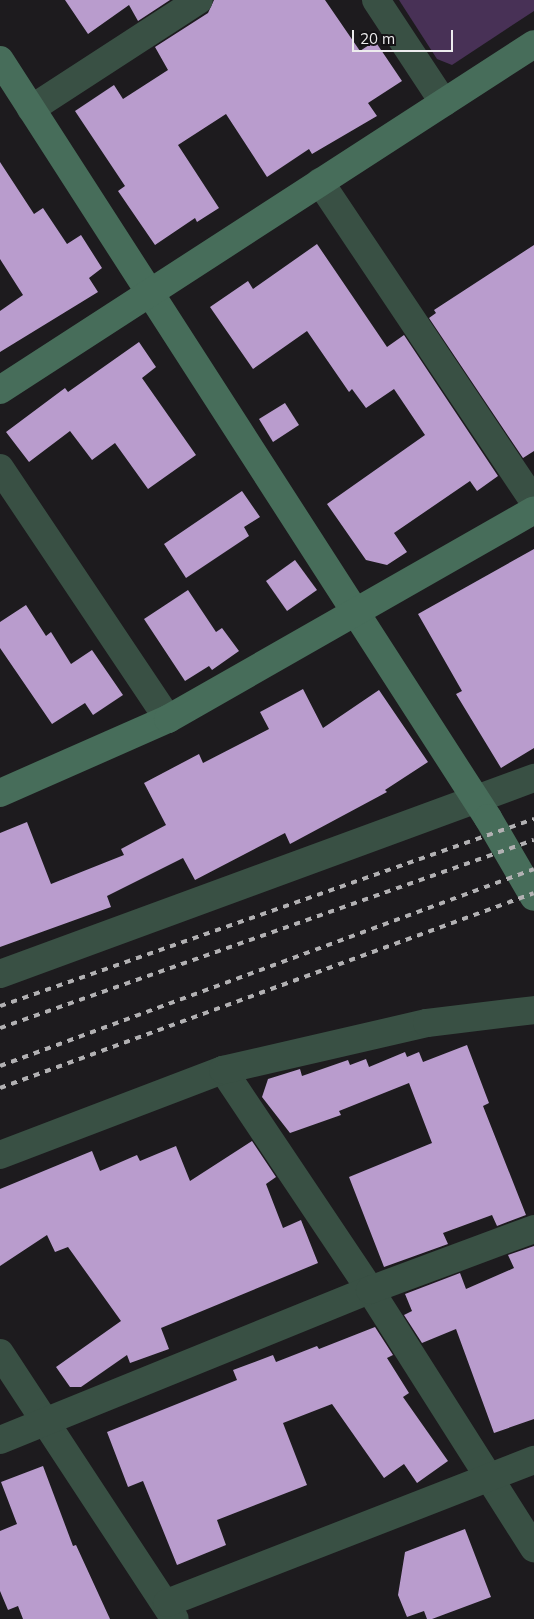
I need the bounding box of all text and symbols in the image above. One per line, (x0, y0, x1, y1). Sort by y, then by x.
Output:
scale bar (354, 20, 455, 52)
text: 20 m (360, 29, 395, 48)

